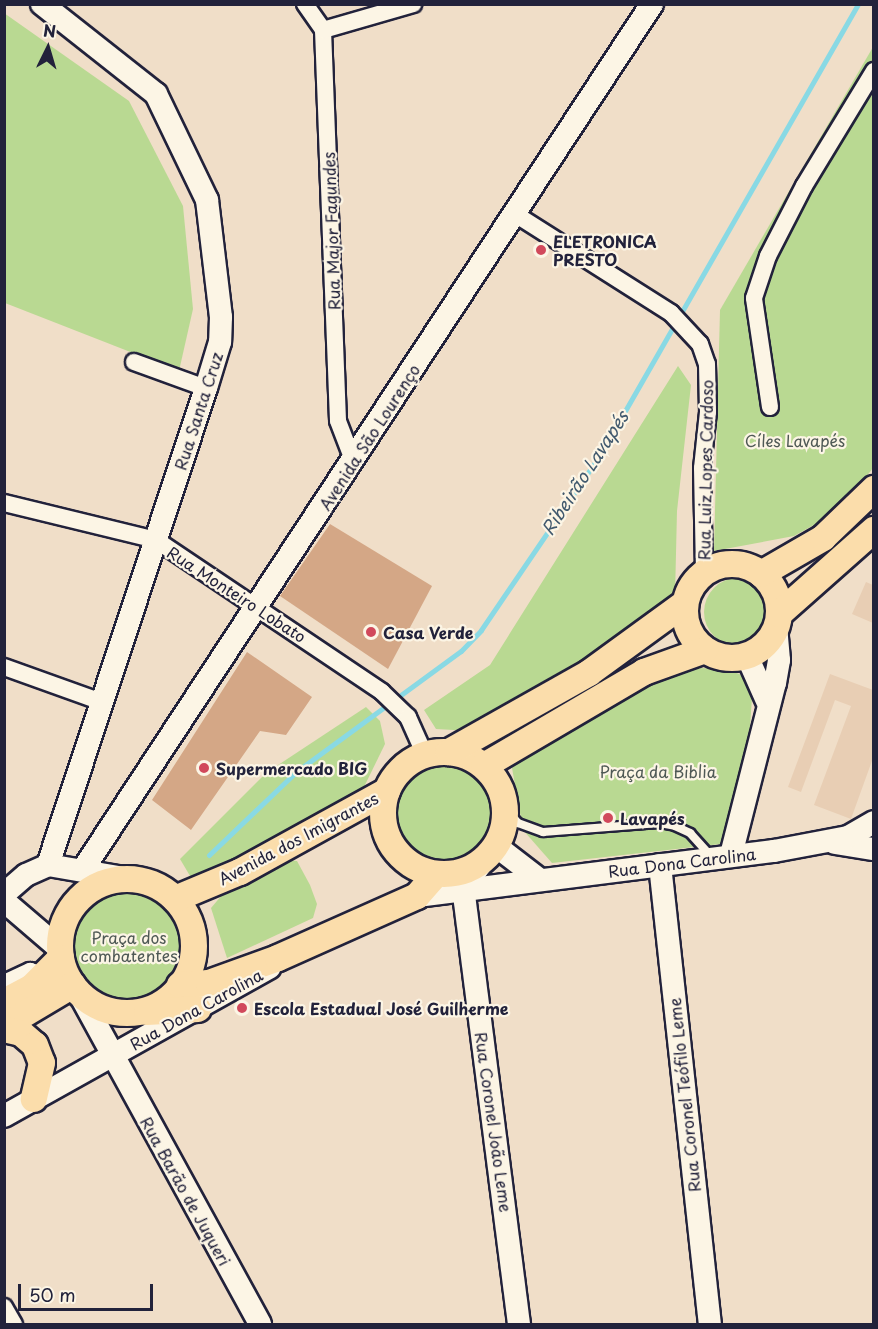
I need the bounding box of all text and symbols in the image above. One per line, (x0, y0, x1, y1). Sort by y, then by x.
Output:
north arrow (18, 18, 78, 78)
text: N (42, 18, 57, 43)
street label: Rua Major Fagundes (319, 152, 343, 310)
place label: ELETRONICA PRESTO (553, 231, 657, 269)
marker: ELETRONICA PRESTO (534, 243, 548, 257)
street label: Rua Santa Cruz (170, 350, 226, 472)
street label: Avenida São Lourenço (315, 361, 423, 513)
street label: Rua Luiz Lopes Cardoso (694, 379, 716, 561)
water label: Ribeirão Lavapés (537, 407, 633, 539)
park label: Cíles Lavapés (744, 430, 846, 450)
street label: Rua Monteiro Lobato (164, 542, 310, 646)
place label: Casa Verde (383, 622, 474, 642)
marker: Casa Verde (364, 625, 378, 639)
place label: Supermercado BIG (216, 758, 367, 778)
marker: Supermercado BIG (197, 761, 211, 775)
park label: Praça da Biblia (599, 761, 717, 781)
street label: Avenida dos Imigrantes (214, 788, 382, 888)
place label: Lavapés (620, 808, 685, 828)
marker: Lavapés (601, 811, 615, 825)
street label: Rua Dona Carolina (607, 843, 757, 881)
park label: Praça dos combatentes (80, 927, 178, 965)
street label: Rua Dona Carolina (126, 965, 266, 1053)
street label: Rua Coronel Teófilo Leme (664, 997, 704, 1193)
place label: Escola Estadual José Guilherme (254, 998, 508, 1018)
marker: Escola Estadual José Guilherme (235, 1001, 249, 1015)
street label: Rua Coronel João Leme (472, 1030, 516, 1214)
street label: Rua Barão de Juqueri (137, 1113, 235, 1269)
scale bar (21, 1272, 156, 1310)
text: 50 m (29, 1281, 76, 1308)

